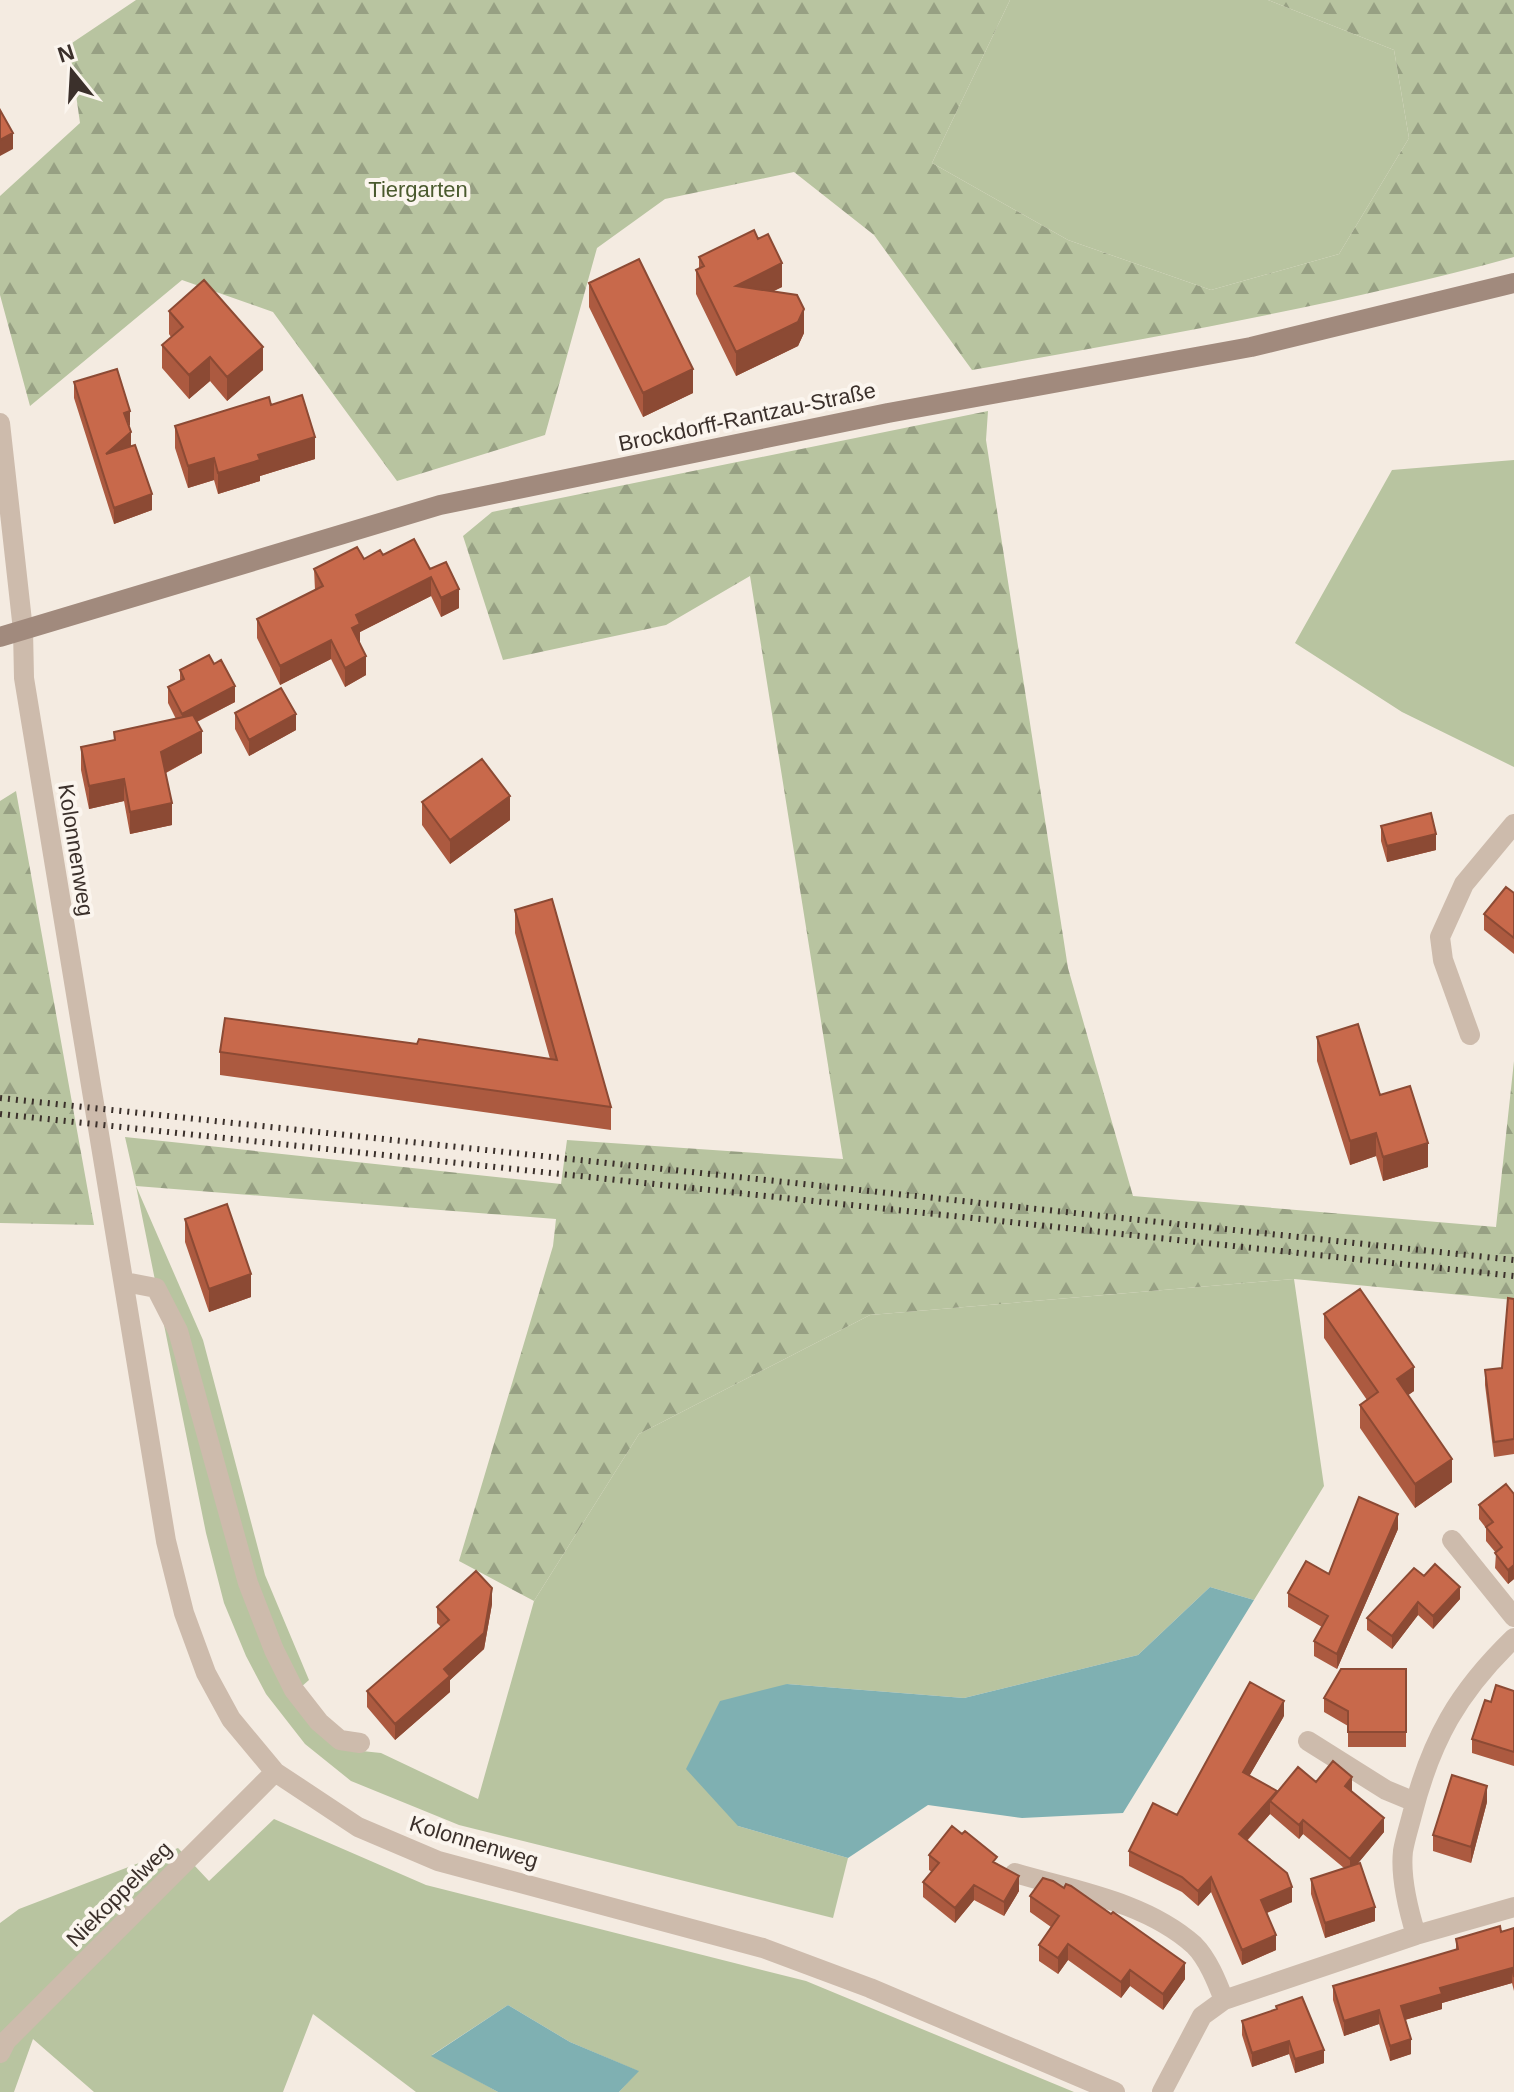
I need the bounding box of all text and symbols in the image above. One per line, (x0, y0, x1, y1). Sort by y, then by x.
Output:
north arrow (32, 32, 112, 112)
text: N (55, 39, 77, 68)
park label: Tiergarten (368, 177, 468, 202)
street label: Brockdorff-Rantzau-Straße (616, 377, 878, 457)
street label: Kolonnenweg (53, 782, 99, 918)
street label: Kolonnenweg (407, 1811, 541, 1873)
street label: Niekoppelweg (61, 1836, 177, 1952)

